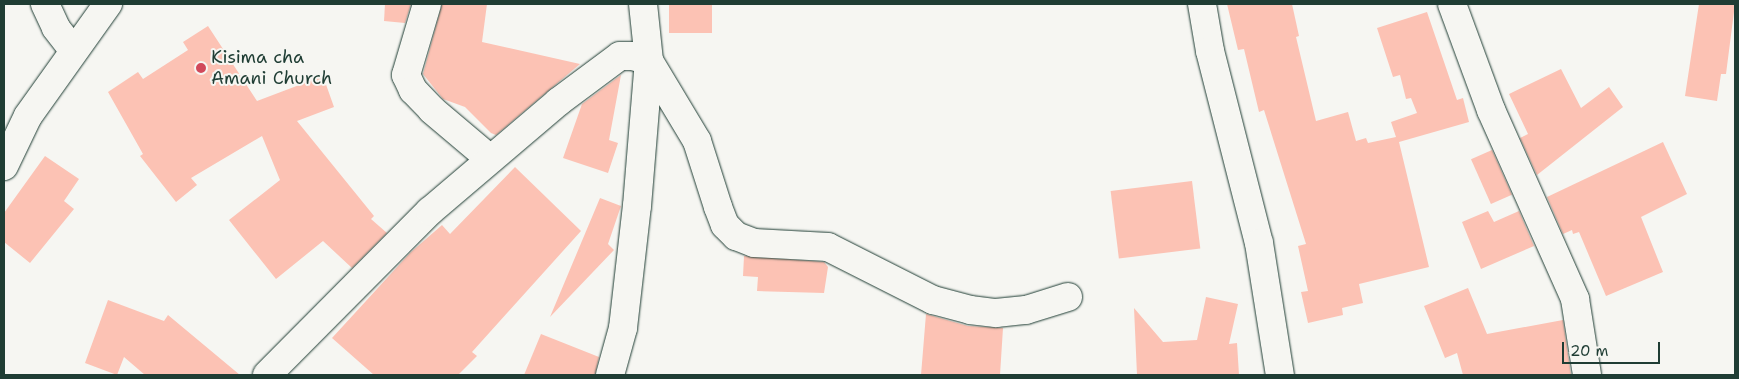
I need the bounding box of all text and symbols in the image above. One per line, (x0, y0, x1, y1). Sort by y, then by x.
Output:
place label: Kisima cha Amani Church (211, 47, 332, 90)
marker: Kisima cha Amani Church (195, 62, 207, 74)
scale bar (1564, 332, 1662, 364)
text: 20 m (1570, 341, 1609, 361)

